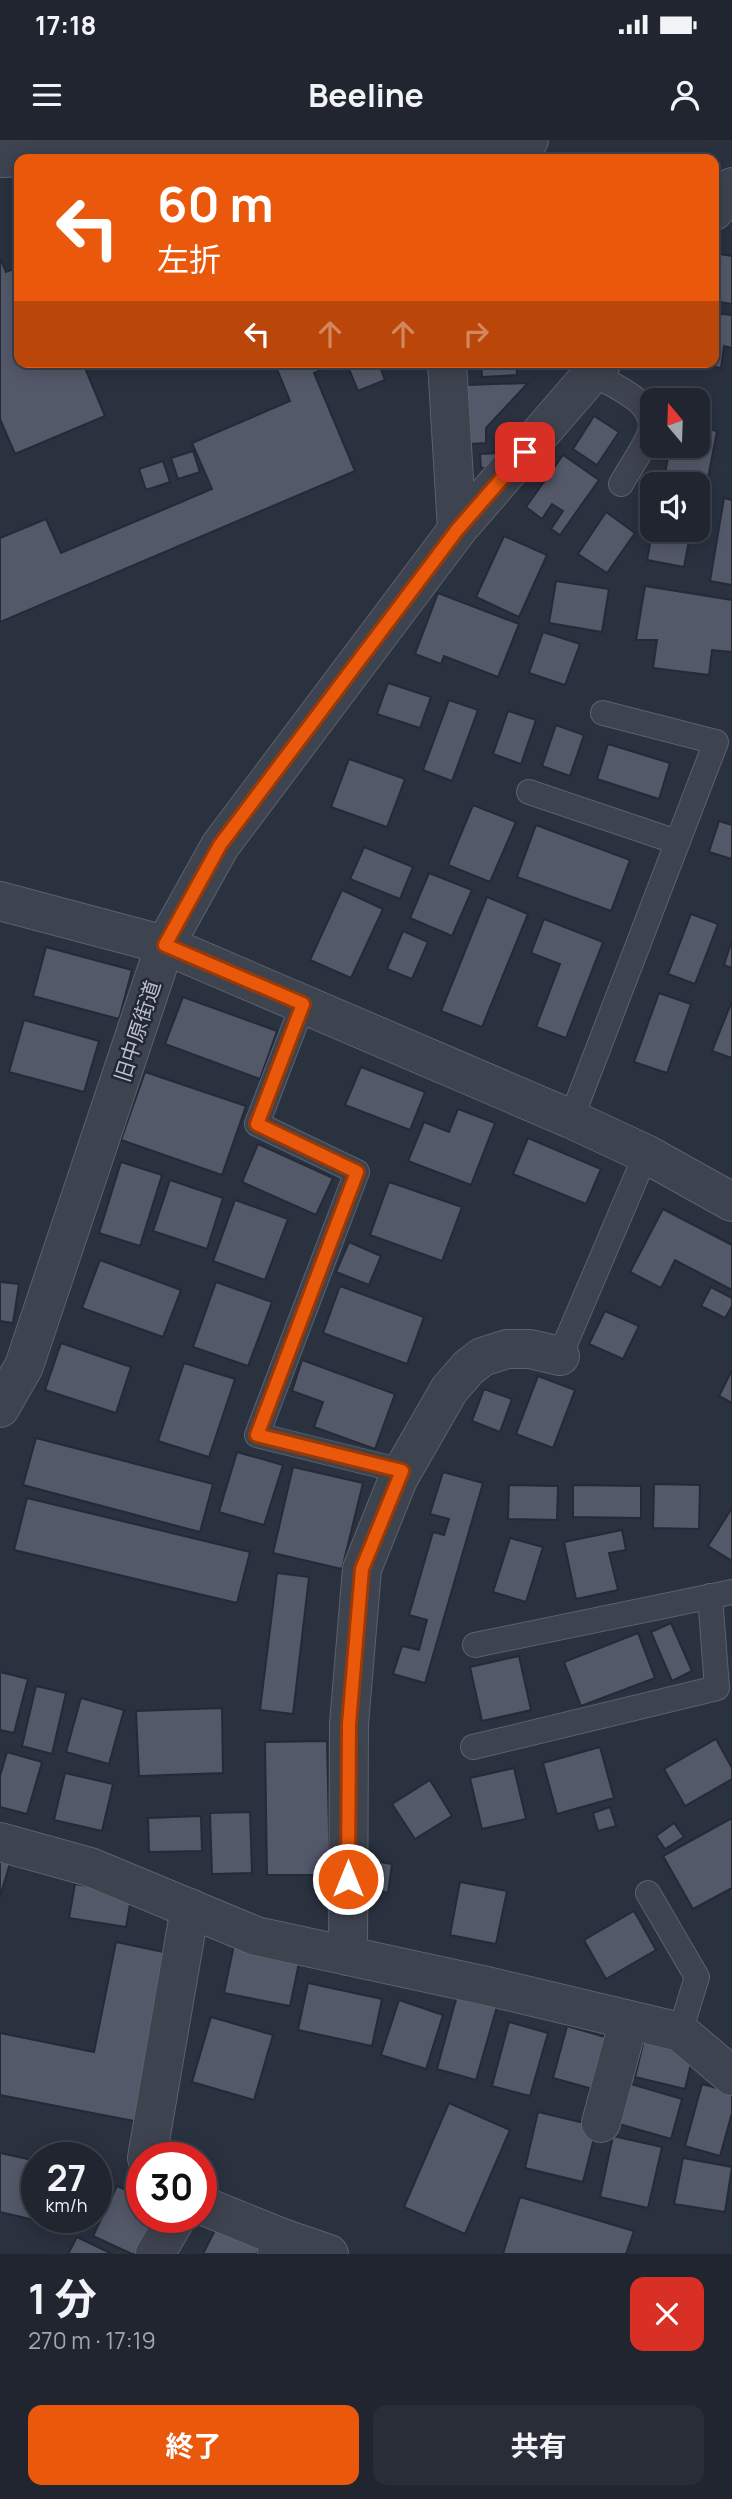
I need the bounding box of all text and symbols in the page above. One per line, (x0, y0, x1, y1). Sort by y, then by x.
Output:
text: 17:18 (35, 7, 96, 43)
text: Beeline (308, 73, 424, 117)
icon: menu (28, 76, 66, 114)
icon: person (666, 76, 704, 114)
text: 60 m (157, 170, 274, 237)
icon: left (42, 182, 133, 273)
text: 左折 (157, 237, 221, 281)
icon: left (238, 315, 276, 353)
icon: ahead (311, 315, 349, 353)
icon: ahead (384, 315, 422, 353)
icon: right (457, 315, 495, 353)
north arrow (640, 388, 710, 458)
map controls (640, 388, 710, 542)
pin (495, 422, 555, 482)
icon: arrive (506, 433, 544, 471)
button: sound (640, 472, 710, 542)
street label: 旧中原街道 (107, 977, 167, 1085)
position arrow (311, 1842, 385, 1916)
speed limit sign: 30 (126, 2142, 217, 2233)
text: 27 (47, 2154, 86, 2202)
text: km/h (46, 2193, 87, 2217)
text: 1 分 (28, 2269, 97, 2327)
button: close (630, 2277, 704, 2351)
text: 270 m · 17:19 (28, 2324, 156, 2356)
button: 終了 (28, 2405, 359, 2485)
button: 共有 (373, 2405, 704, 2485)

